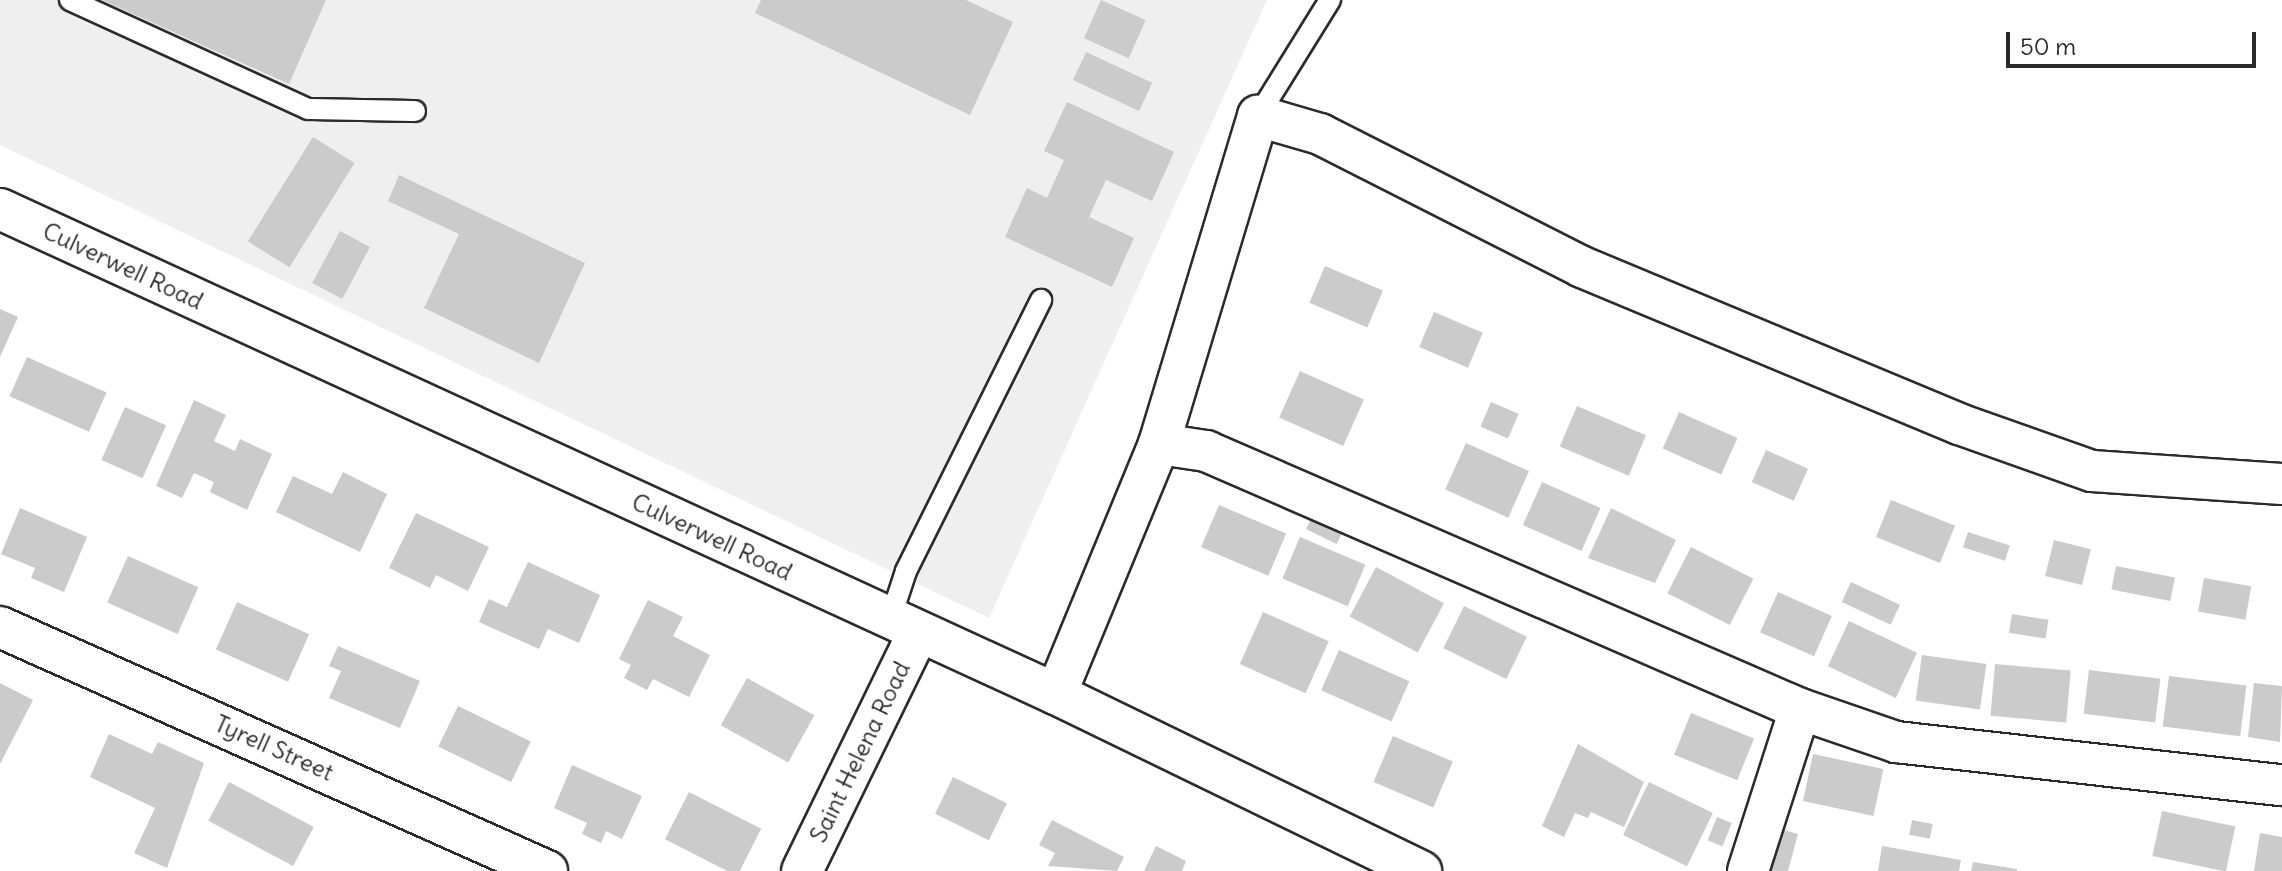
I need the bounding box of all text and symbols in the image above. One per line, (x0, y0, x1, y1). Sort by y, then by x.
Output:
scale bar (2010, 16, 2260, 66)
text: 50 m (2020, 31, 2076, 61)
street label: Culverwell Road (38, 216, 208, 316)
street label: Culverwell Road (627, 487, 797, 587)
street label: Saint Helena Road (804, 657, 916, 847)
street label: Tyrell Street (210, 709, 338, 787)

